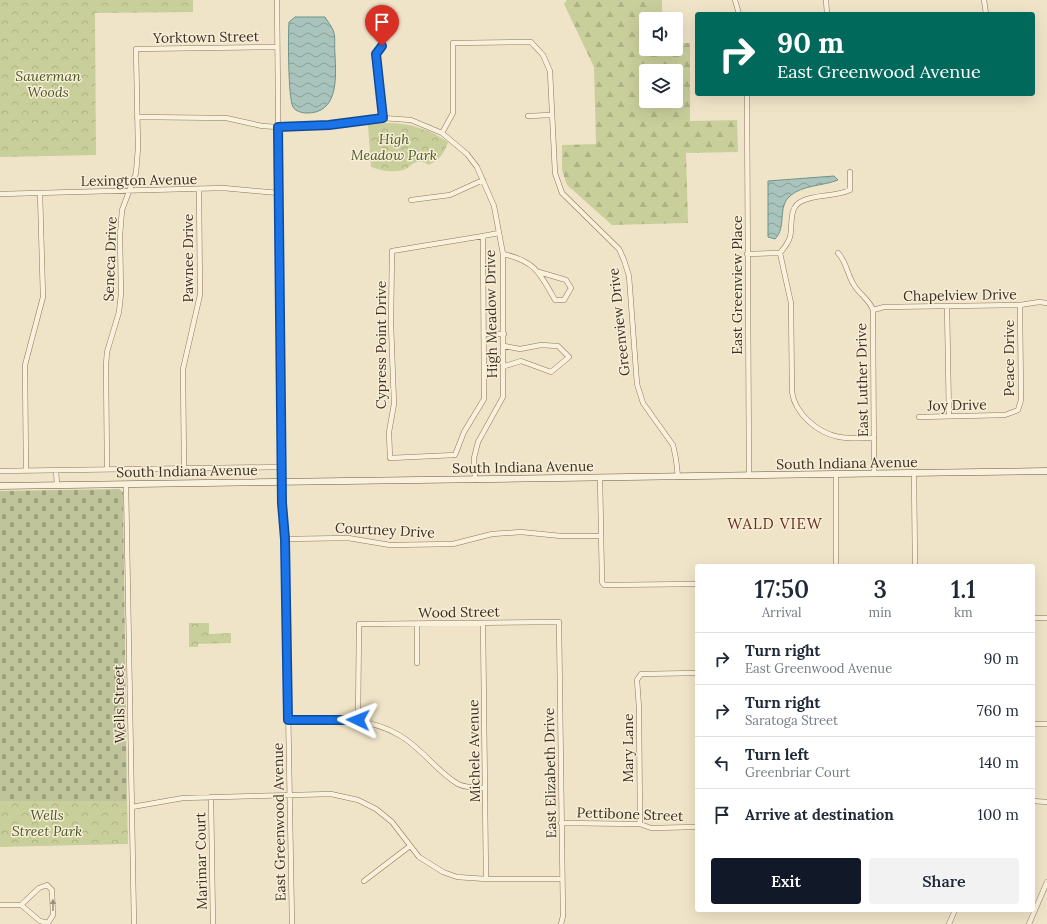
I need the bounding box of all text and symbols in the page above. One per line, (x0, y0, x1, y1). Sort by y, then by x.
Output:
pin (365, 5, 399, 46)
icon: arrive (371, 11, 393, 33)
map controls (639, 12, 683, 108)
button: sound (639, 12, 683, 56)
text: 90 m (777, 25, 844, 61)
street label: Yorktown Street (152, 27, 260, 47)
icon: right (711, 28, 763, 80)
text: East Greenwood Avenue (777, 60, 981, 83)
button: layers (639, 64, 683, 108)
park label: Sauerman Woods (15, 67, 81, 101)
park label: High Meadow Park (351, 130, 437, 164)
street label: Lexington Avenue (81, 170, 198, 190)
street label: Pawnee Drive (179, 213, 197, 302)
street label: East Greenview Place (728, 215, 746, 355)
street label: Seneca Drive (100, 216, 120, 302)
street label: High Meadow Drive (481, 249, 501, 379)
street label: Greenview Drive (604, 267, 634, 377)
street label: Cypress Point Drive (372, 280, 390, 409)
street label: Chapelview Drive (903, 285, 1017, 305)
street label: Peace Drive (1000, 319, 1018, 396)
street label: East Luther Drive (852, 322, 872, 437)
street label: Joy Drive (926, 395, 987, 415)
street label: South Indiana Avenue (776, 453, 918, 473)
street label: South Indiana Avenue (452, 457, 594, 477)
street label: South Indiana Avenue (116, 461, 258, 481)
district label: WALD VIEW (727, 514, 823, 533)
street label: Courtney Drive (335, 518, 436, 542)
text: 17:50 (754, 574, 809, 605)
text: 3 (873, 574, 887, 605)
text: 1.1 (951, 574, 976, 605)
street label: Wood Street (418, 602, 500, 622)
text: Arrival (762, 604, 802, 621)
text: min (869, 604, 892, 621)
text: km (954, 604, 973, 621)
text: Turn right (745, 641, 821, 660)
icon: right (711, 648, 733, 670)
text: 90 m (984, 649, 1019, 668)
text: East Greenwood Avenue (745, 660, 892, 677)
street label: Wells Street (109, 664, 129, 743)
text: Turn right (745, 693, 821, 712)
position arrow (337, 699, 379, 741)
street label: Michele Avenue (464, 699, 484, 803)
icon: right (711, 700, 733, 722)
text: 760 m (977, 701, 1019, 720)
street label: East Elizabeth Drive (540, 707, 560, 838)
text: Saratoga Street (745, 712, 838, 729)
street label: Mary Lane (619, 713, 637, 783)
street label: East Greenwood Avenue (269, 742, 289, 901)
text: Turn left (745, 745, 809, 764)
icon: left (711, 752, 733, 774)
text: 140 m (979, 753, 1019, 772)
text: Greenbriar Court (745, 764, 850, 781)
street label: Pettibone Street (576, 803, 684, 825)
icon: arrive (711, 804, 733, 826)
text: Arrive at destination (745, 805, 894, 824)
text: 100 m (978, 805, 1019, 824)
park label: Wells Street Park (12, 806, 82, 840)
street label: Marimar Court (191, 812, 211, 910)
button: Exit (711, 858, 861, 904)
button: Share (869, 858, 1019, 904)
one-way arrow (50, 898, 56, 911)

